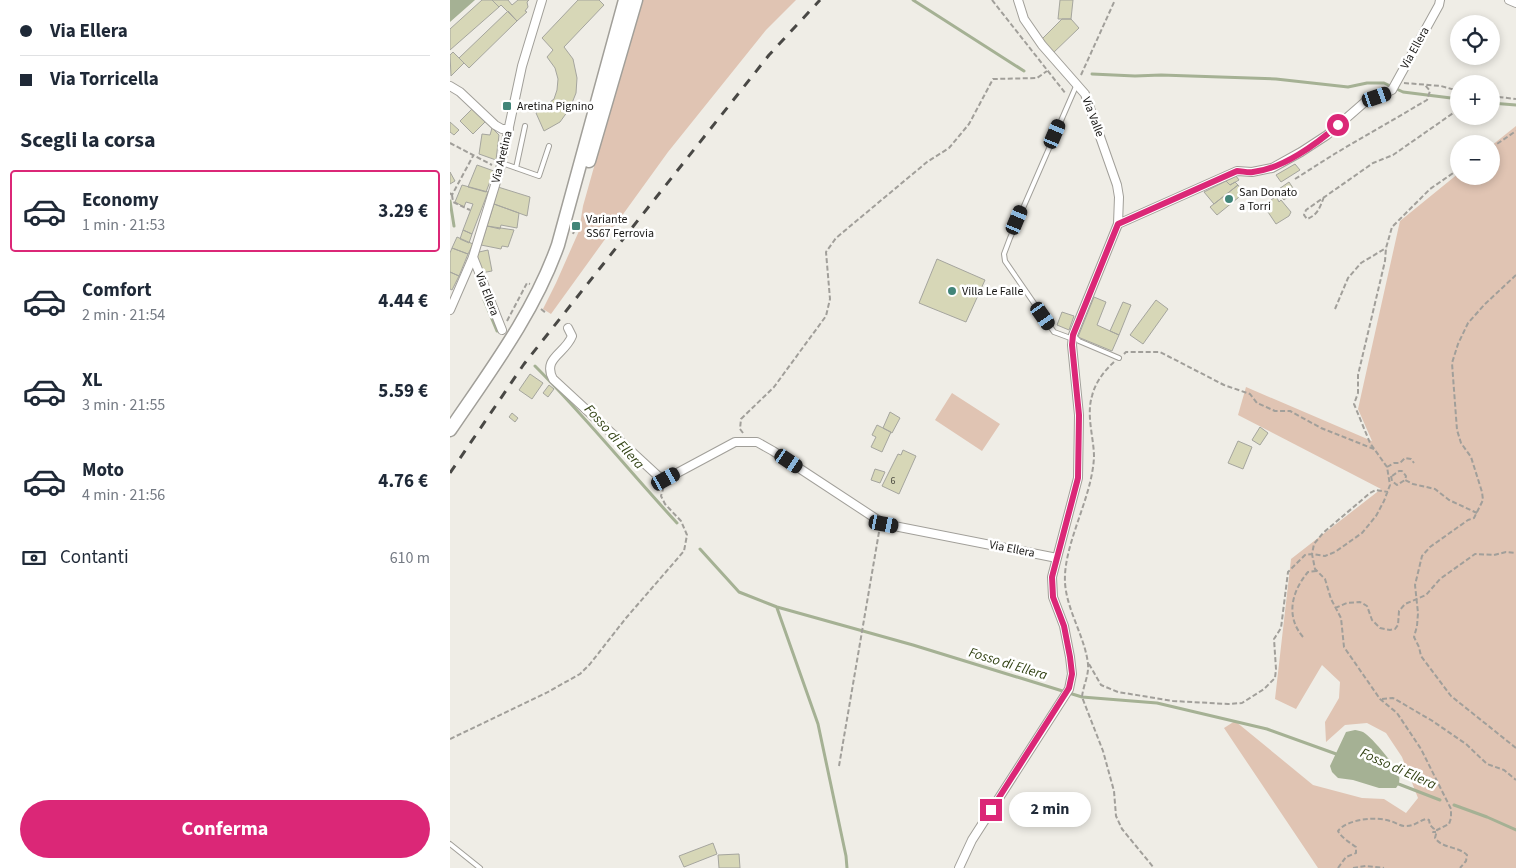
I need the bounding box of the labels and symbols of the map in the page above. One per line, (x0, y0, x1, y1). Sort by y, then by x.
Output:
street label: Via Ellera (1396, 24, 1434, 72)
car (1360, 85, 1393, 109)
street label: Via Valle (1078, 95, 1108, 140)
place label: Aretina Pignino (517, 98, 594, 115)
marker: Aretina Pignino (501, 100, 513, 112)
route start (1327, 114, 1349, 136)
car (1042, 117, 1067, 151)
street label: Via Aretina (487, 129, 517, 185)
place label: San Donato a Torri (1239, 184, 1297, 215)
marker: San Donato a Torri (1223, 193, 1235, 205)
car (1004, 203, 1029, 237)
place label: Variante SS67 Ferrovia (586, 211, 654, 242)
marker: Variante SS67 Ferrovia (570, 220, 582, 232)
street label: Via Ellera (471, 270, 503, 318)
place label: Villa Le Falle (962, 283, 1023, 300)
marker: Villa Le Falle (946, 285, 958, 297)
car (1028, 299, 1057, 333)
water label: Fosso di Ellera (579, 400, 649, 474)
car (772, 446, 805, 476)
car (649, 465, 682, 493)
house number: 6 (891, 474, 896, 488)
car (867, 514, 900, 534)
street label: Via Ellera (988, 536, 1036, 562)
water label: Fosso di Ellera (966, 643, 1050, 686)
water label: Fosso di Ellera (1357, 743, 1440, 795)
callout: 2 min (1008, 792, 1091, 828)
route end (980, 799, 1002, 821)

